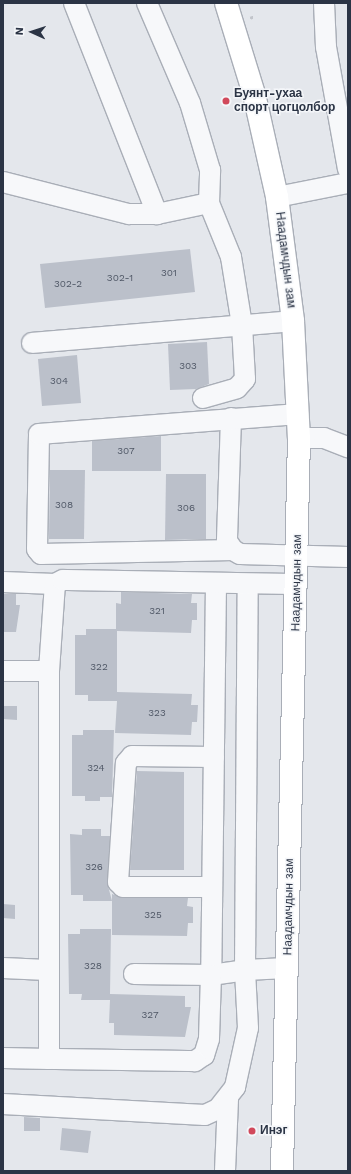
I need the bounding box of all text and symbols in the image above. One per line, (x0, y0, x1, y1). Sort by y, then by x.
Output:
north arrow (12, 12, 52, 52)
text: N (13, 27, 26, 36)
place label: Буянт-ухаа спорт цогцолбор (234, 87, 335, 115)
marker: Буянт-ухаа спорт цогцолбор (221, 96, 231, 106)
street label: Наадамчдын зам (272, 211, 298, 309)
house number: 301 (161, 267, 177, 279)
house number: 302-1 (107, 272, 133, 284)
house number: 302-2 (54, 278, 82, 290)
house number: 303 (179, 360, 197, 372)
house number: 304 (50, 375, 68, 387)
house number: 307 (117, 445, 135, 457)
house number: 308 (55, 499, 73, 511)
house number: 306 (177, 502, 195, 514)
street label: Наадамчдын зам (289, 534, 305, 632)
house number: 321 (149, 605, 165, 617)
house number: 322 (90, 661, 108, 673)
house number: 323 (148, 707, 166, 719)
house number: 324 (87, 762, 105, 774)
street label: Наадамчдын зам (281, 858, 297, 956)
house number: 326 (85, 861, 103, 873)
house number: 325 (144, 909, 162, 921)
house number: 328 (84, 960, 102, 972)
house number: 327 (141, 1009, 159, 1021)
place label: Инэг (260, 1124, 287, 1138)
marker: Инэг (247, 1126, 257, 1136)

